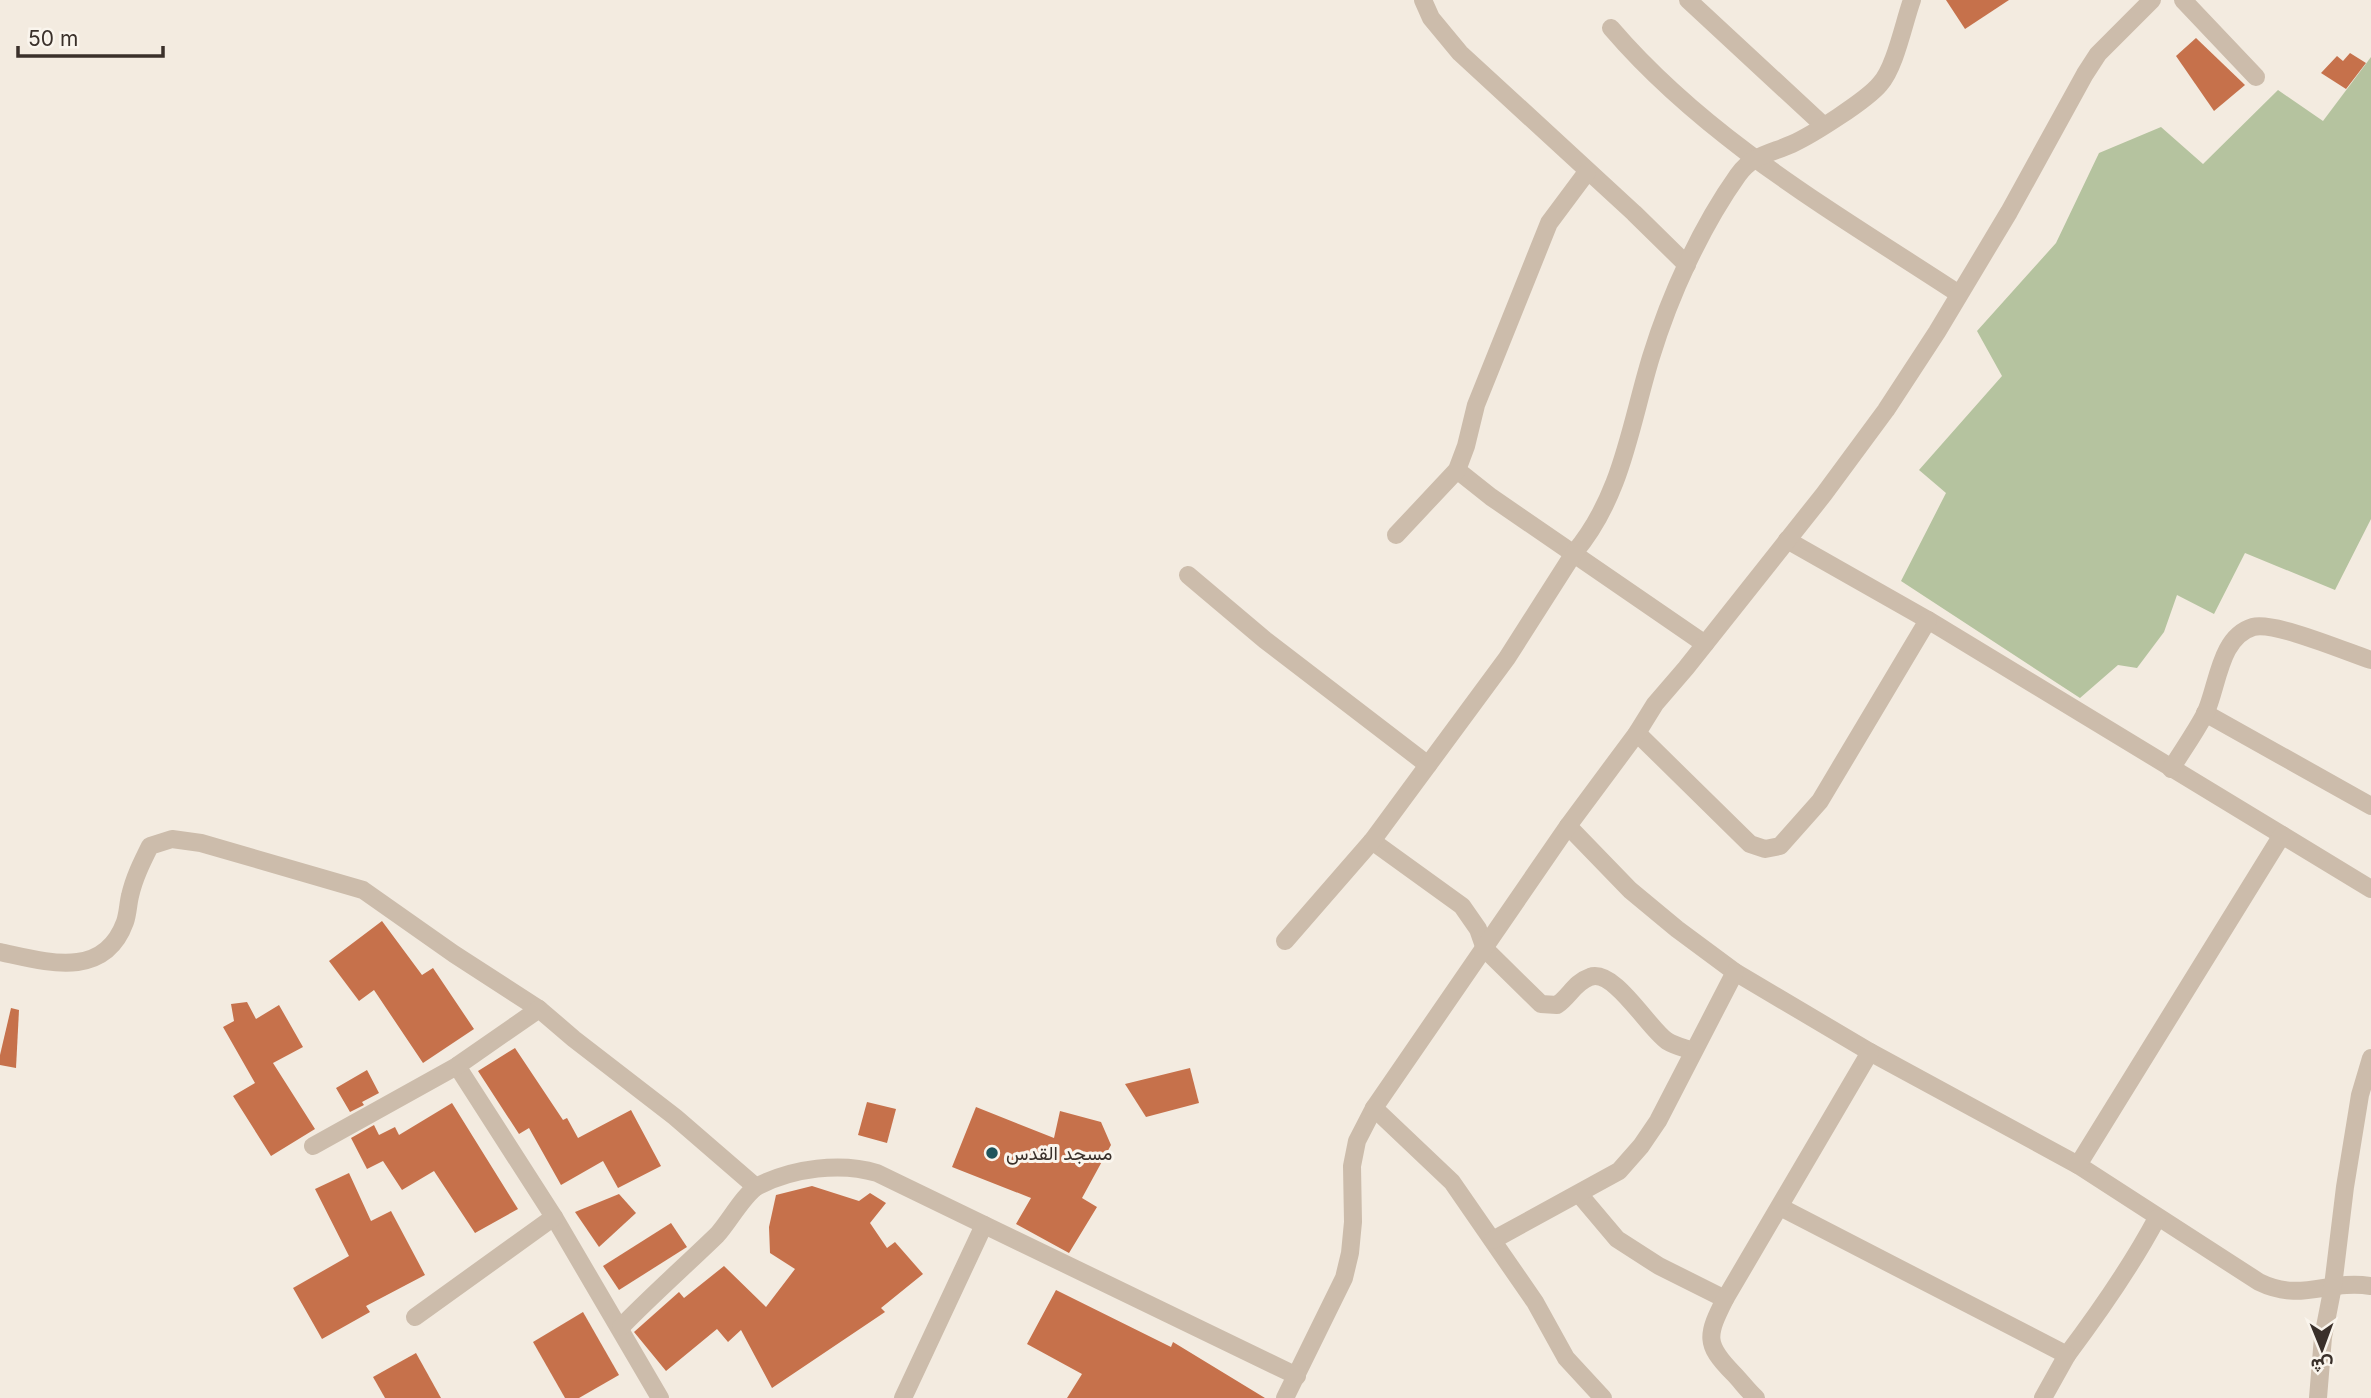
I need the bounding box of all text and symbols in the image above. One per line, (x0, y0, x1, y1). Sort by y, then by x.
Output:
scale bar (18, 14, 163, 58)
text: 50 m (28, 26, 78, 51)
place label: مسجد القدس (1006, 1142, 1112, 1165)
marker: مسجد القدس (984, 1145, 1000, 1161)
north arrow (2287, 1314, 2357, 1384)
text: ش (2311, 1354, 2334, 1377)

